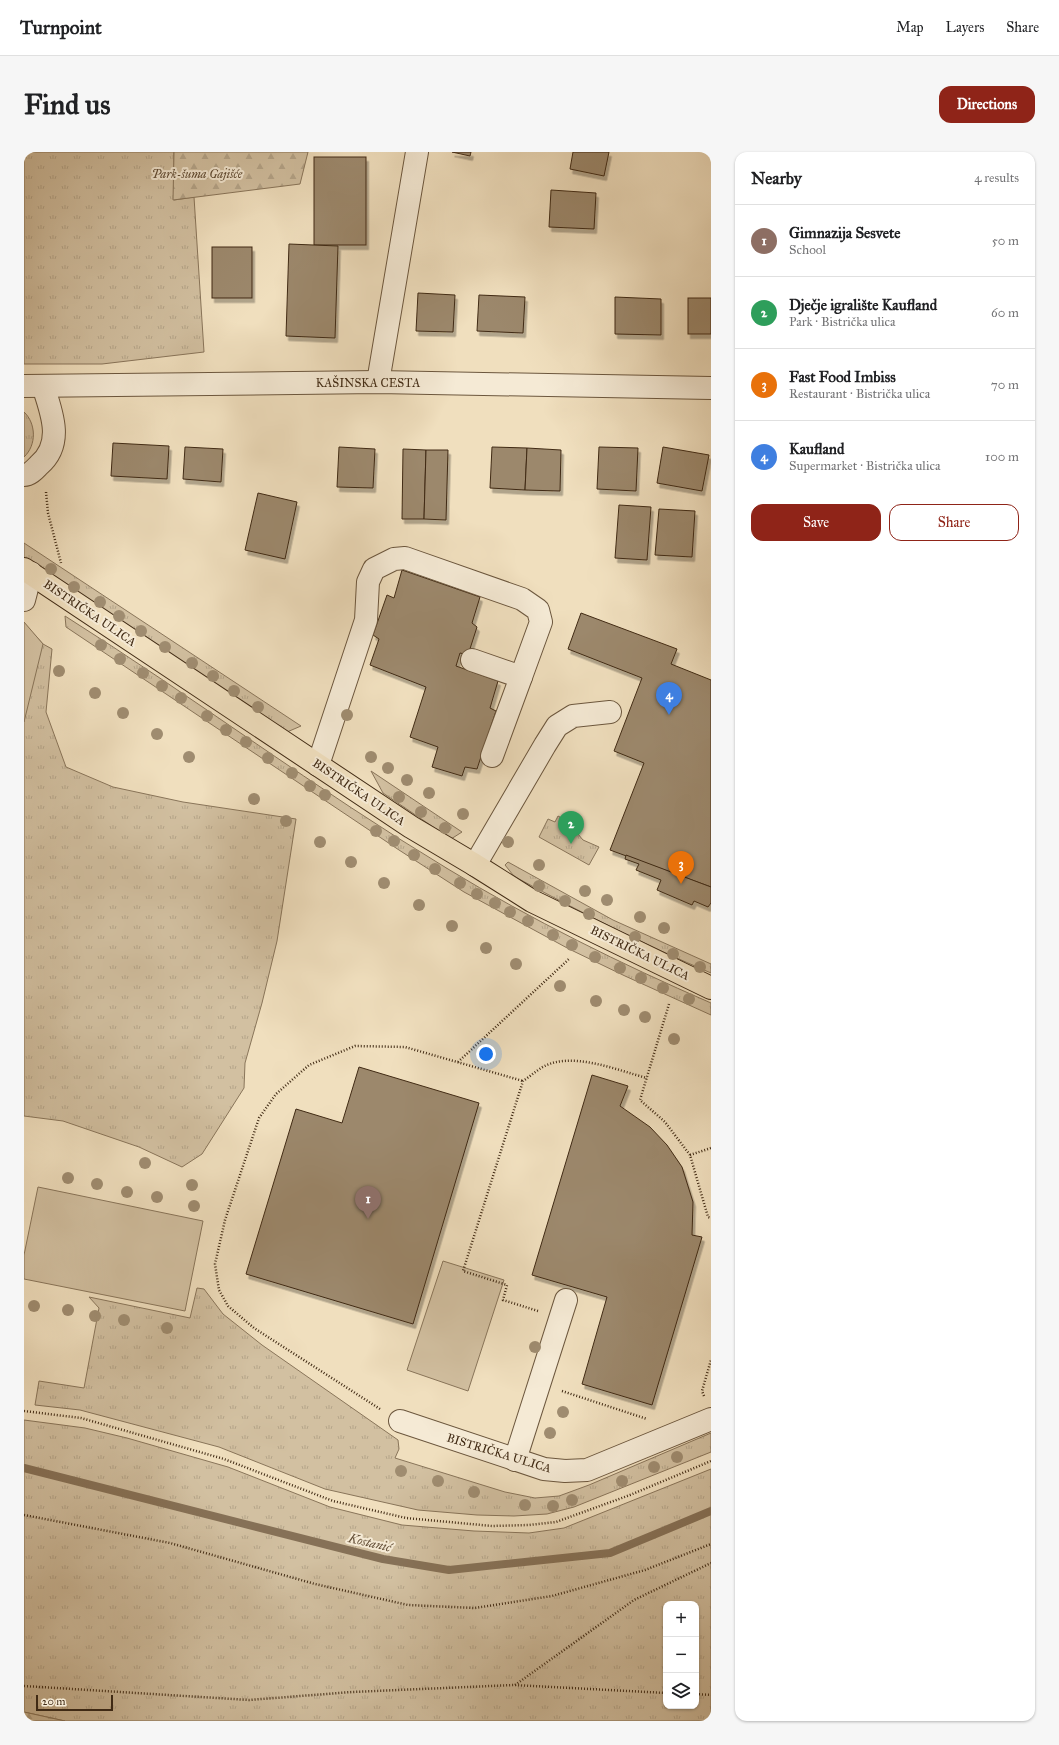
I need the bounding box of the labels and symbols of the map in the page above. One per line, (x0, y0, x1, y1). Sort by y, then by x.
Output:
park label: Park-šuma Gajišće (152, 167, 243, 182)
street label: KAŠINSKA CESTA (316, 374, 420, 390)
street label: BISTRIČKA ULICA (41, 575, 140, 649)
pin: 4 (656, 682, 682, 715)
street label: BISTRIČKA ULICA (310, 754, 409, 828)
pin: 2 (558, 811, 584, 844)
pin: 3 (668, 851, 694, 884)
street label: BISTRIČKA ULICA (588, 921, 693, 983)
your location (476, 1044, 496, 1064)
pin: 1 (355, 1186, 381, 1219)
street label: BISTRIČKA ULICA (445, 1429, 554, 1476)
water label: Kostanić (346, 1530, 395, 1556)
scale bar (36, 1693, 113, 1712)

